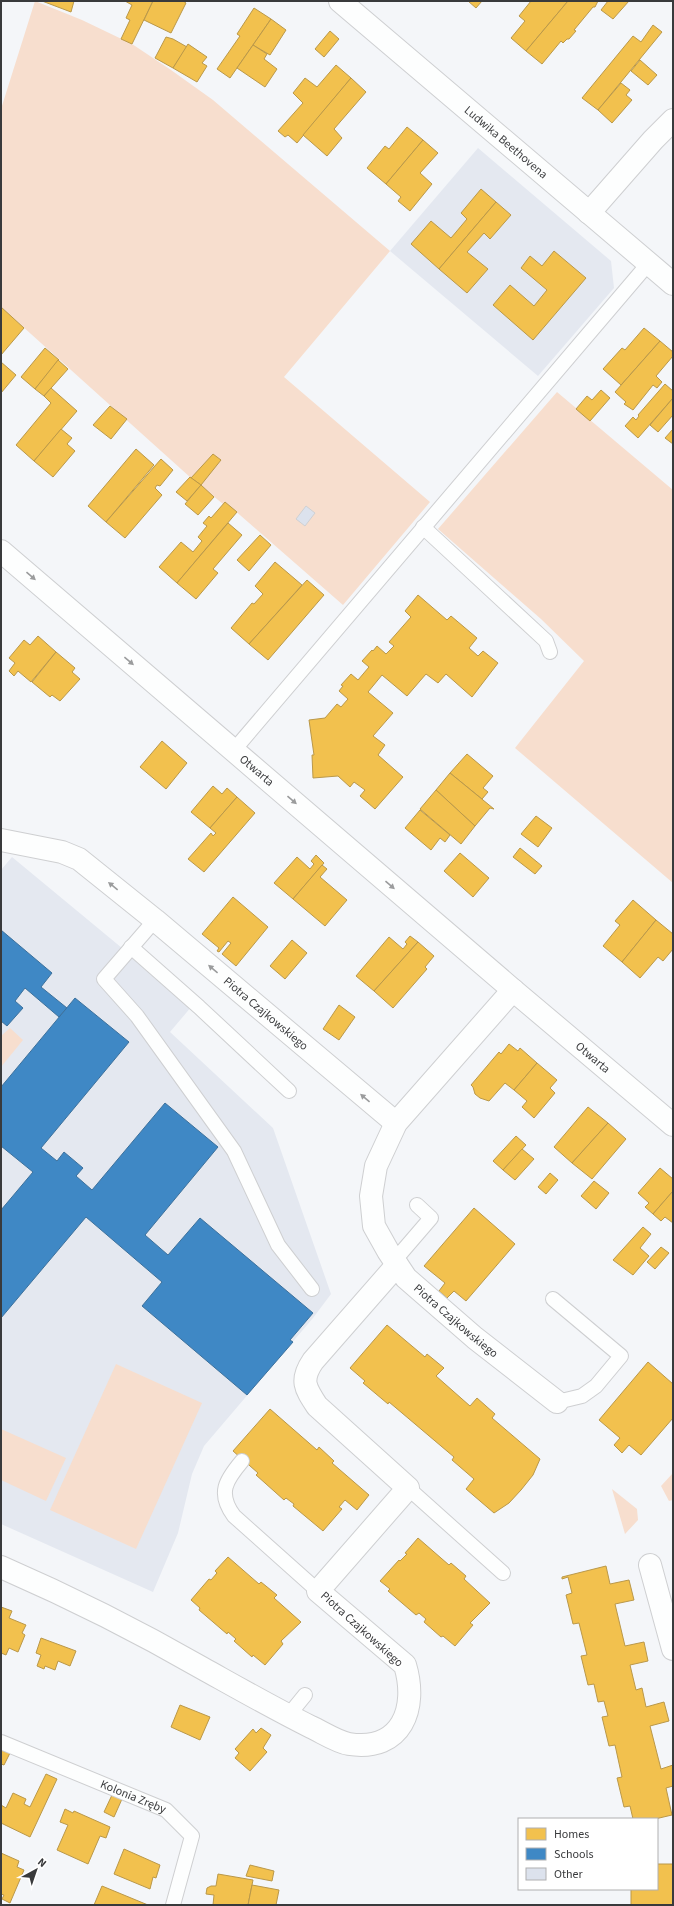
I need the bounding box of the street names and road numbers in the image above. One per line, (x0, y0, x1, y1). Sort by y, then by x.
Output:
street label: Ludwika Beethovena (460, 102, 551, 183)
street label: Otwarta (236, 751, 277, 790)
street label: Piotra Czajkowskiego (219, 973, 312, 1055)
street label: Otwarta (572, 1038, 614, 1077)
street label: Piotra Czajkowskiego (410, 1280, 502, 1362)
street label: Piotra Czajkowskiego (317, 1588, 407, 1671)
street label: Kolonia Zręby (98, 1776, 169, 1818)

